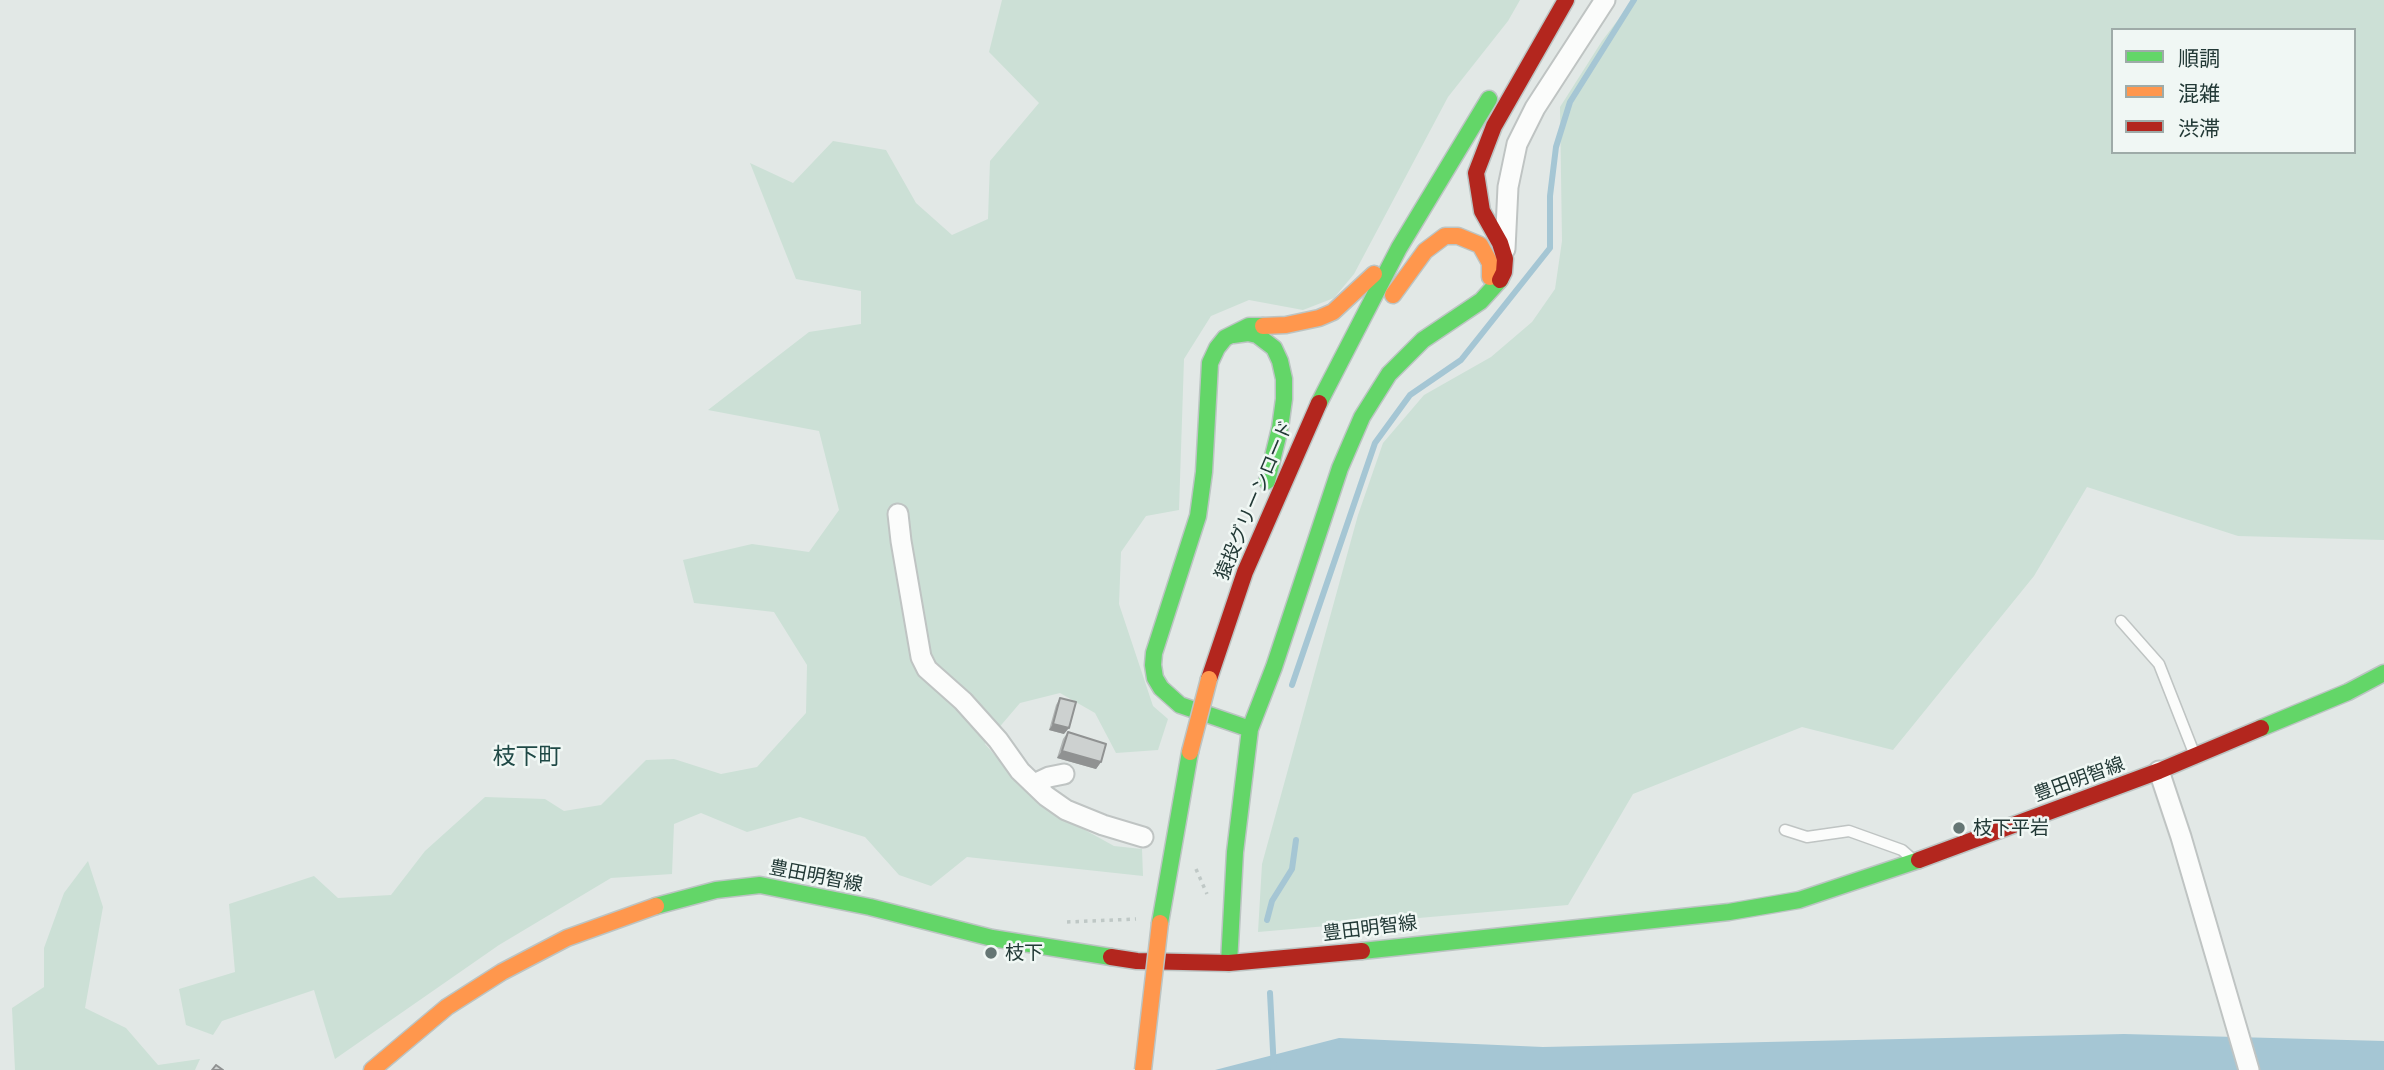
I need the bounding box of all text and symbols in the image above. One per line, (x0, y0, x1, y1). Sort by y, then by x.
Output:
legend (2111, 28, 2356, 154)
text: 順調 (2178, 45, 2220, 70)
text: 混雑 (2178, 80, 2220, 105)
text: 渋滞 (2178, 115, 2220, 140)
street label: 猿投グリーンロード (1210, 417, 1298, 583)
district label: 枝下町 (493, 742, 561, 770)
street label: 豊田明智線 (2030, 752, 2128, 806)
place label: 枝下平岩 (1973, 817, 2049, 839)
marker: 枝下平岩 (1951, 820, 1967, 836)
street label: 豊田明智線 (767, 856, 865, 896)
street label: 豊田明智線 (1321, 911, 1419, 945)
place label: 枝下 (1005, 942, 1043, 964)
marker: 枝下 (983, 945, 999, 961)

